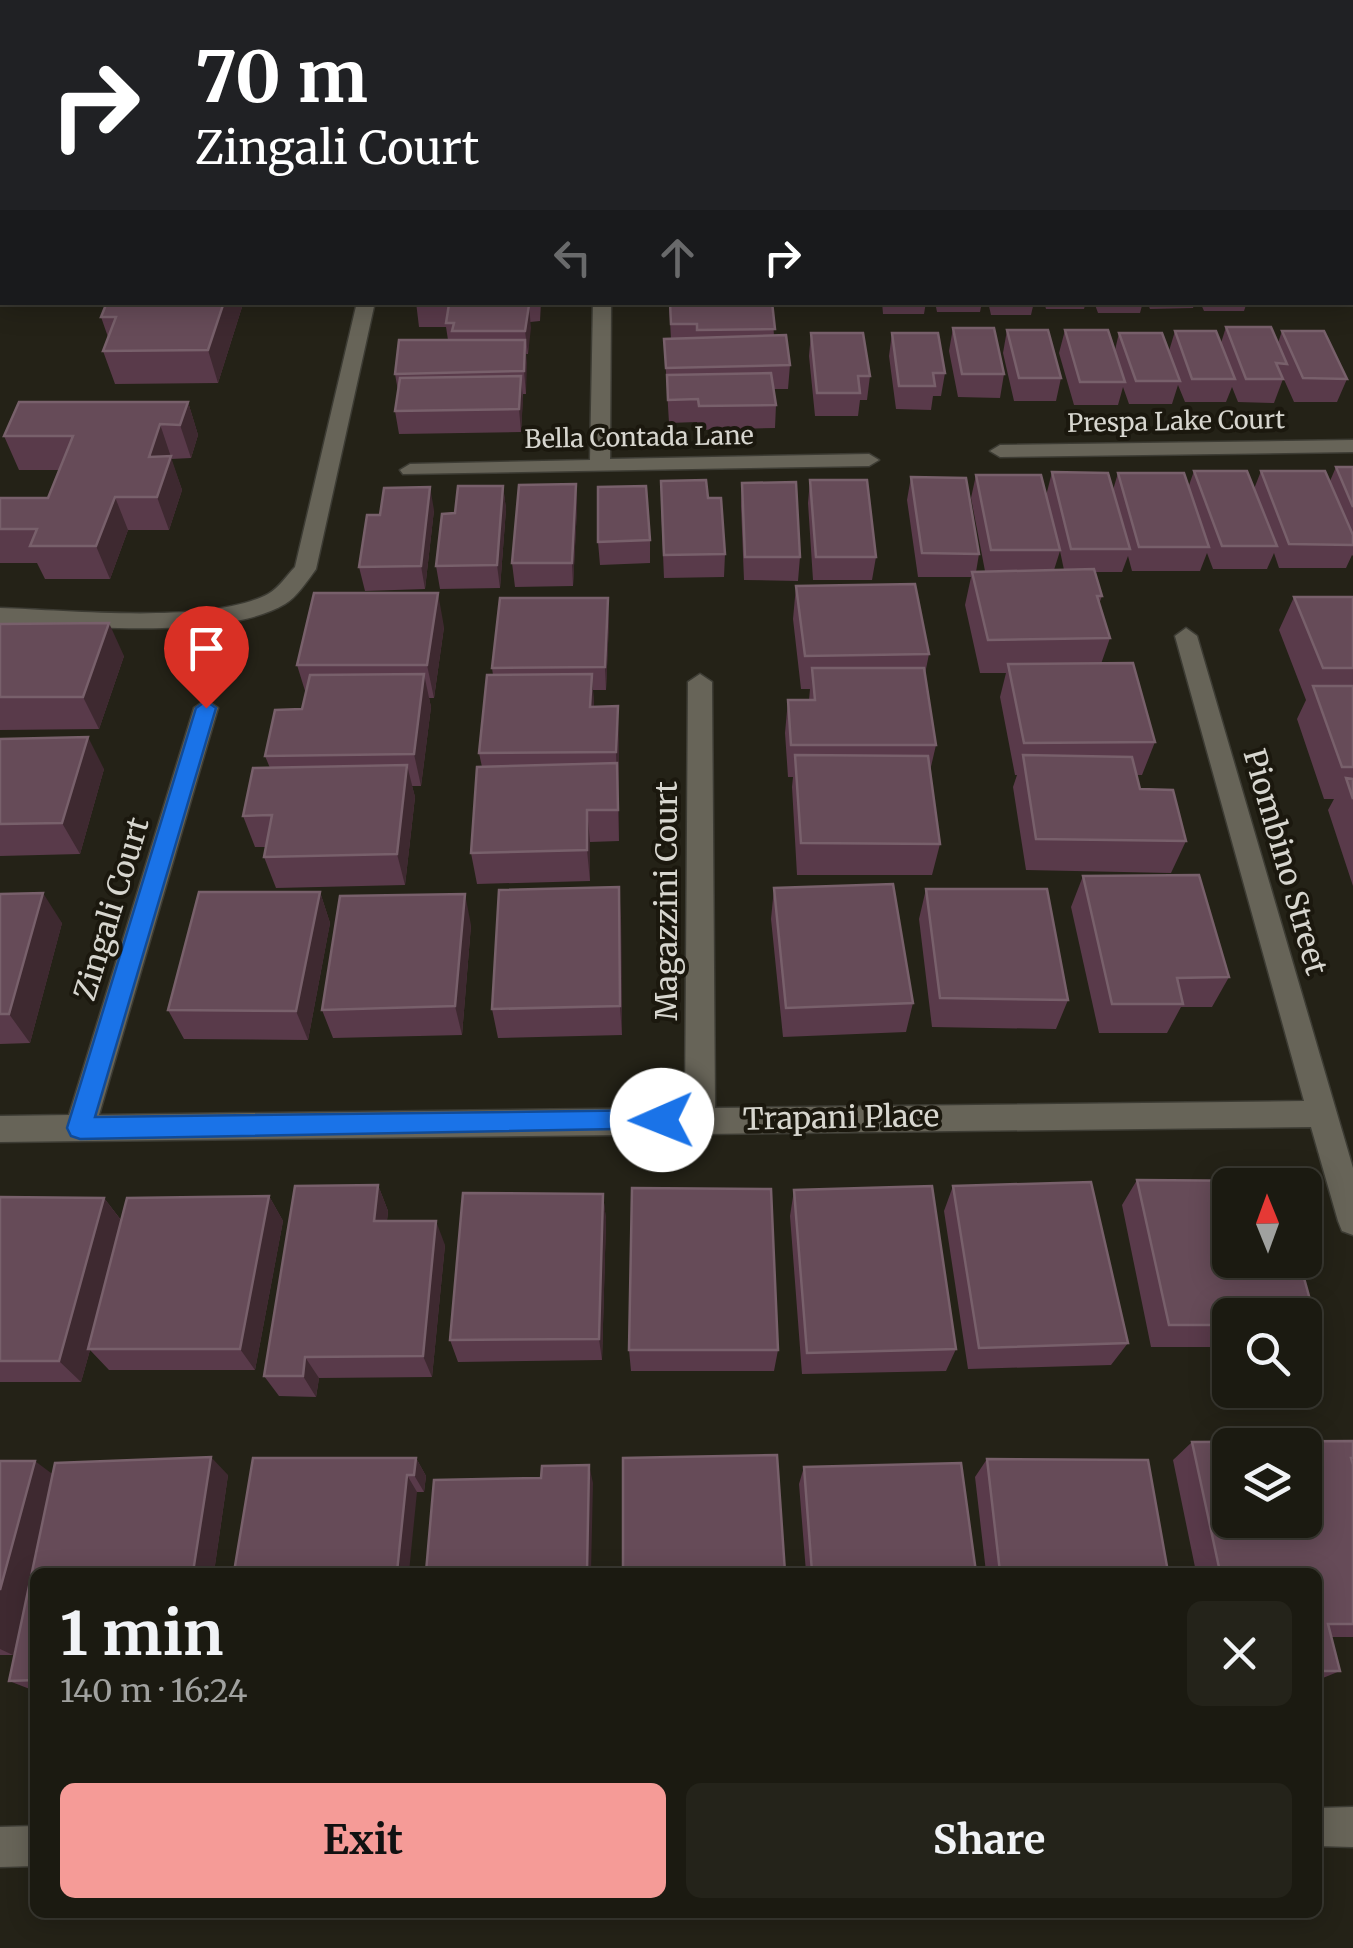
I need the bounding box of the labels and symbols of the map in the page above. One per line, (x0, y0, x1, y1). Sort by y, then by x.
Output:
street label: Prespa Lake Court (1067, 403, 1286, 439)
street label: Bella Contada Lane (524, 419, 754, 455)
pin (164, 606, 249, 709)
street label: Piombino Street (1236, 744, 1336, 979)
street label: Magazzini Court (647, 781, 685, 1021)
street label: Zingali Court (65, 812, 157, 1005)
position arrow (610, 1068, 714, 1172)
street label: Trapani Place (743, 1096, 939, 1138)
north arrow (1212, 1168, 1322, 1278)

